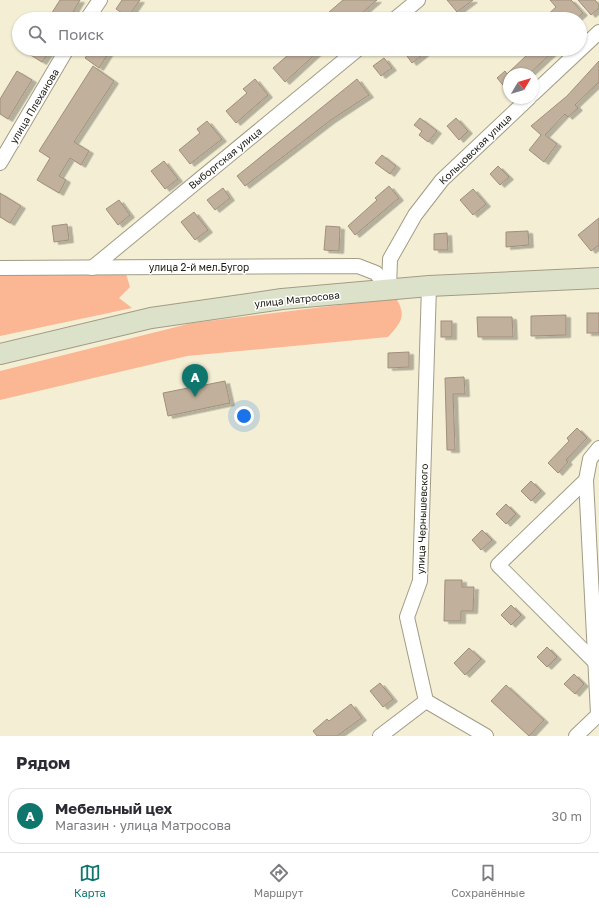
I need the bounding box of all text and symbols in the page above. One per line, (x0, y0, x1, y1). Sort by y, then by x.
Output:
search box (12, 12, 587, 56)
icon: search (26, 23, 48, 45)
text: Поиск (58, 25, 104, 43)
street label: улица Плеханова (7, 66, 61, 146)
north arrow (503, 68, 539, 104)
street label: Кольцовская улица (436, 111, 514, 187)
street label: Выборгская улица (186, 125, 264, 191)
street label: улица 2-й мел.Бугор (149, 261, 249, 273)
street label: улица Матросова (254, 289, 340, 309)
pin: A (182, 364, 208, 397)
your location (234, 406, 254, 426)
street label: улица Чернышевского (414, 463, 430, 575)
text: Рядом (16, 752, 70, 773)
text: Мебельный цех (55, 799, 172, 817)
text: A (25, 808, 35, 824)
text: 30 m (552, 808, 582, 824)
text: Магазин · улица Матросова (55, 817, 231, 833)
tab: Карта (74, 862, 106, 899)
tab: Маршрут (254, 862, 303, 899)
tab: Сохранённые (451, 862, 525, 899)

